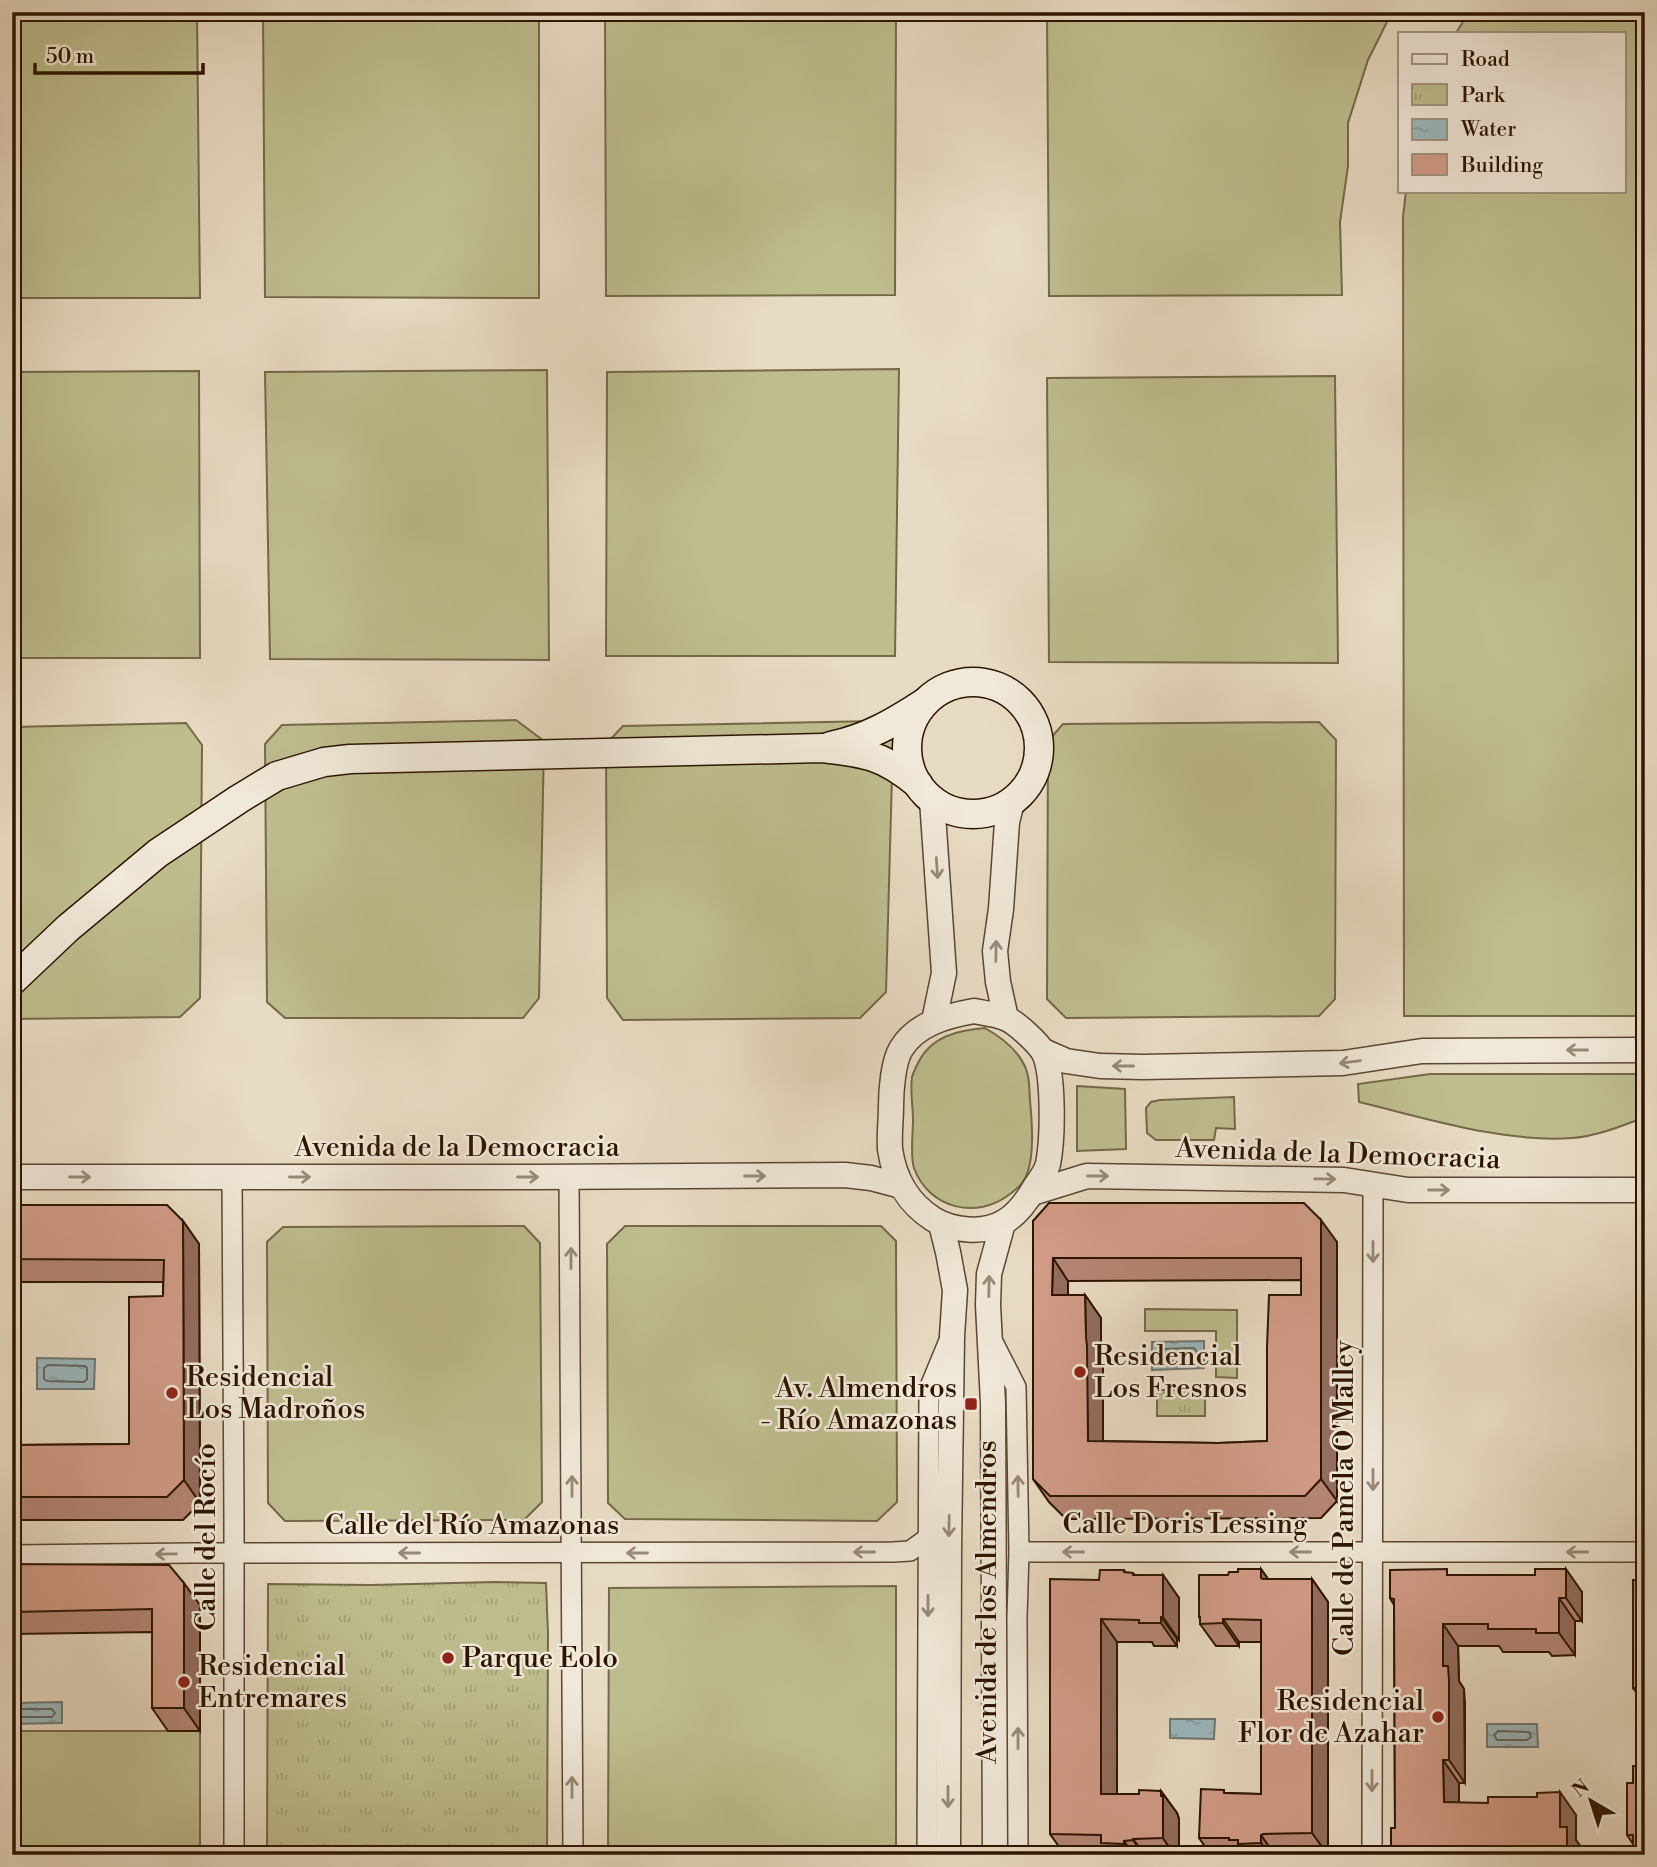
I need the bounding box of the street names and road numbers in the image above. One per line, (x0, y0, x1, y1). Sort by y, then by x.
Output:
street label: Avenida de la Democracia (293, 1130, 620, 1165)
street label: Avenida de la Democracia (1174, 1131, 1502, 1177)
street label: Calle de Pamela O'Malley (1327, 1340, 1362, 1656)
street label: Avenida de los Almendros (970, 1440, 1005, 1765)
street label: Calle del Rocío (189, 1443, 224, 1631)
street label: Calle Doris Lessing (1063, 1507, 1308, 1542)
street label: Calle del Río Amazonas (325, 1508, 619, 1543)

